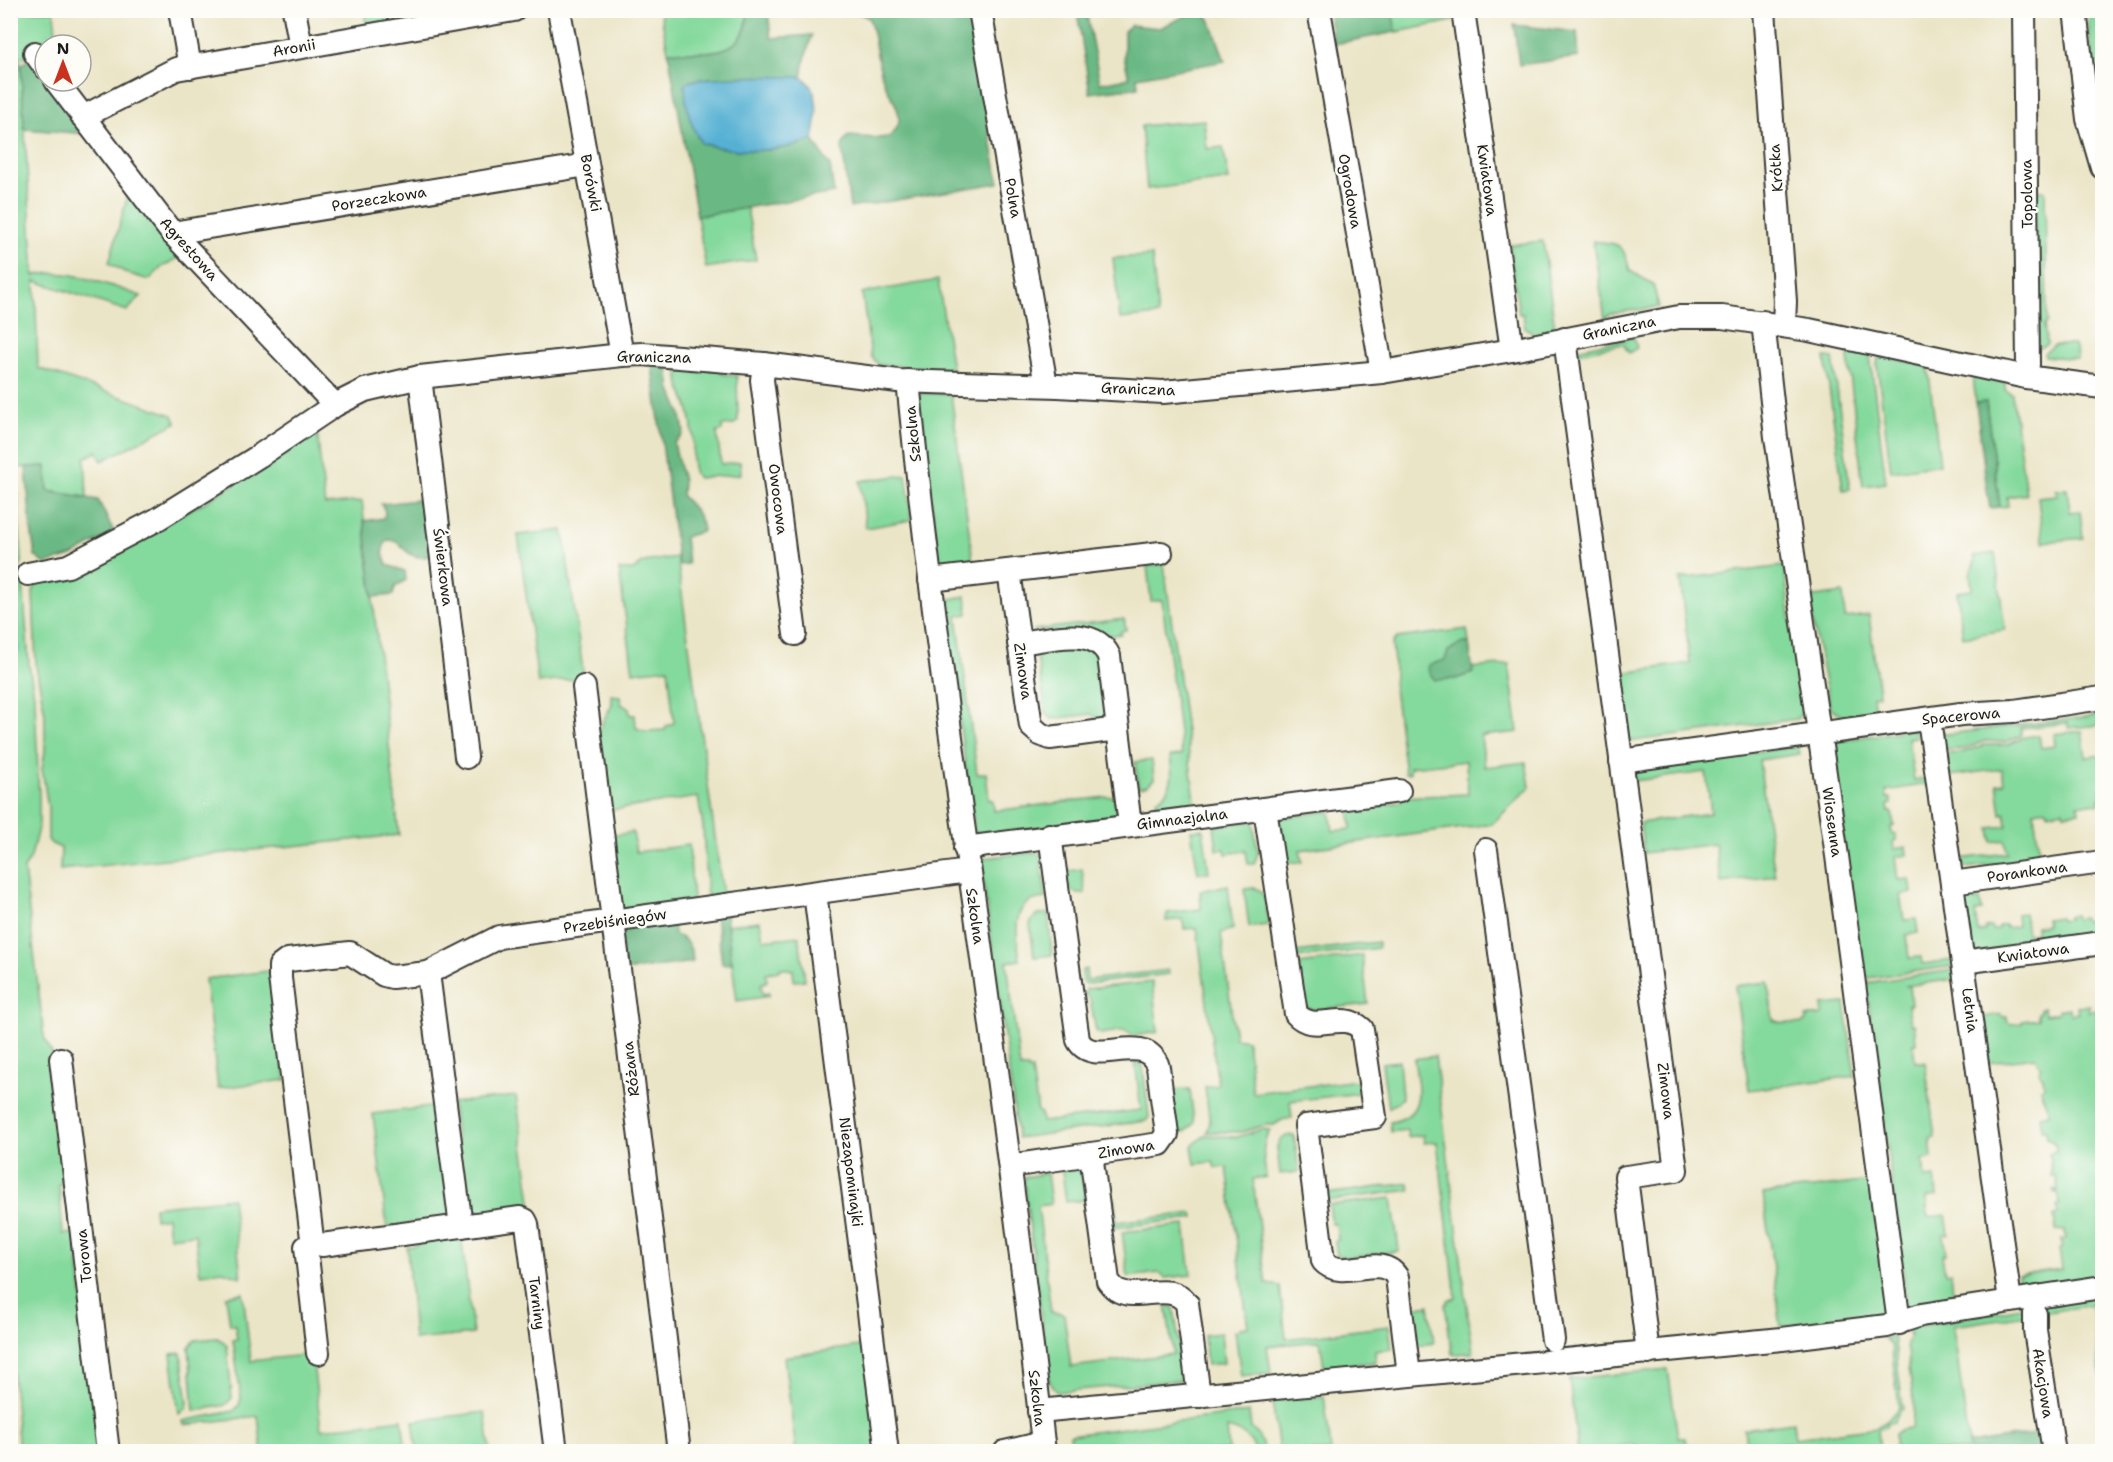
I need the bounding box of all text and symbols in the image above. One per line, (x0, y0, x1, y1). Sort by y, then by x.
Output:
north arrow (33, 33, 93, 93)
street label: Aronii (271, 34, 317, 62)
text: N (57, 38, 69, 59)
street label: Kwiatowa (1472, 143, 1502, 218)
street label: Krótka (1764, 143, 1788, 193)
street label: Borówki (576, 152, 606, 214)
street label: Ogrodowa (1334, 152, 1367, 231)
street label: Topolowa (2016, 158, 2038, 229)
street label: Polna (1000, 176, 1026, 220)
street label: Porzeczkowa (330, 182, 428, 216)
street label: Agrestowa (155, 213, 223, 285)
street label: Graniczna (1581, 311, 1658, 345)
street label: Graniczna (617, 346, 692, 368)
street label: Graniczna (1101, 378, 1176, 400)
street label: Szkolna (900, 404, 926, 463)
street label: Owocowa (764, 462, 792, 536)
street label: Świerkowa (428, 527, 459, 608)
street label: Zimowa (1009, 641, 1037, 701)
street label: Spacerowa (1921, 703, 2002, 729)
street label: Wiosenna (1817, 786, 1847, 859)
street label: Gimnazjalna (1135, 803, 1229, 834)
street label: Porankowa (1986, 856, 2069, 888)
street label: Szkolna (961, 887, 989, 946)
street label: Przebiśniegów (562, 904, 668, 938)
street label: Kwiatowa (1996, 938, 2071, 968)
street label: Letnia (1957, 986, 1983, 1034)
street label: Różana (618, 1040, 644, 1098)
street label: Zimowa (1653, 1062, 1679, 1121)
street label: Niezapominajki (834, 1116, 868, 1228)
street label: Zimowa (1096, 1135, 1156, 1163)
street label: Torowa (71, 1228, 97, 1284)
street label: Tarniny (524, 1275, 550, 1331)
street label: Akacjowa (2028, 1347, 2059, 1420)
street label: Szkolna (1024, 1369, 1050, 1428)

